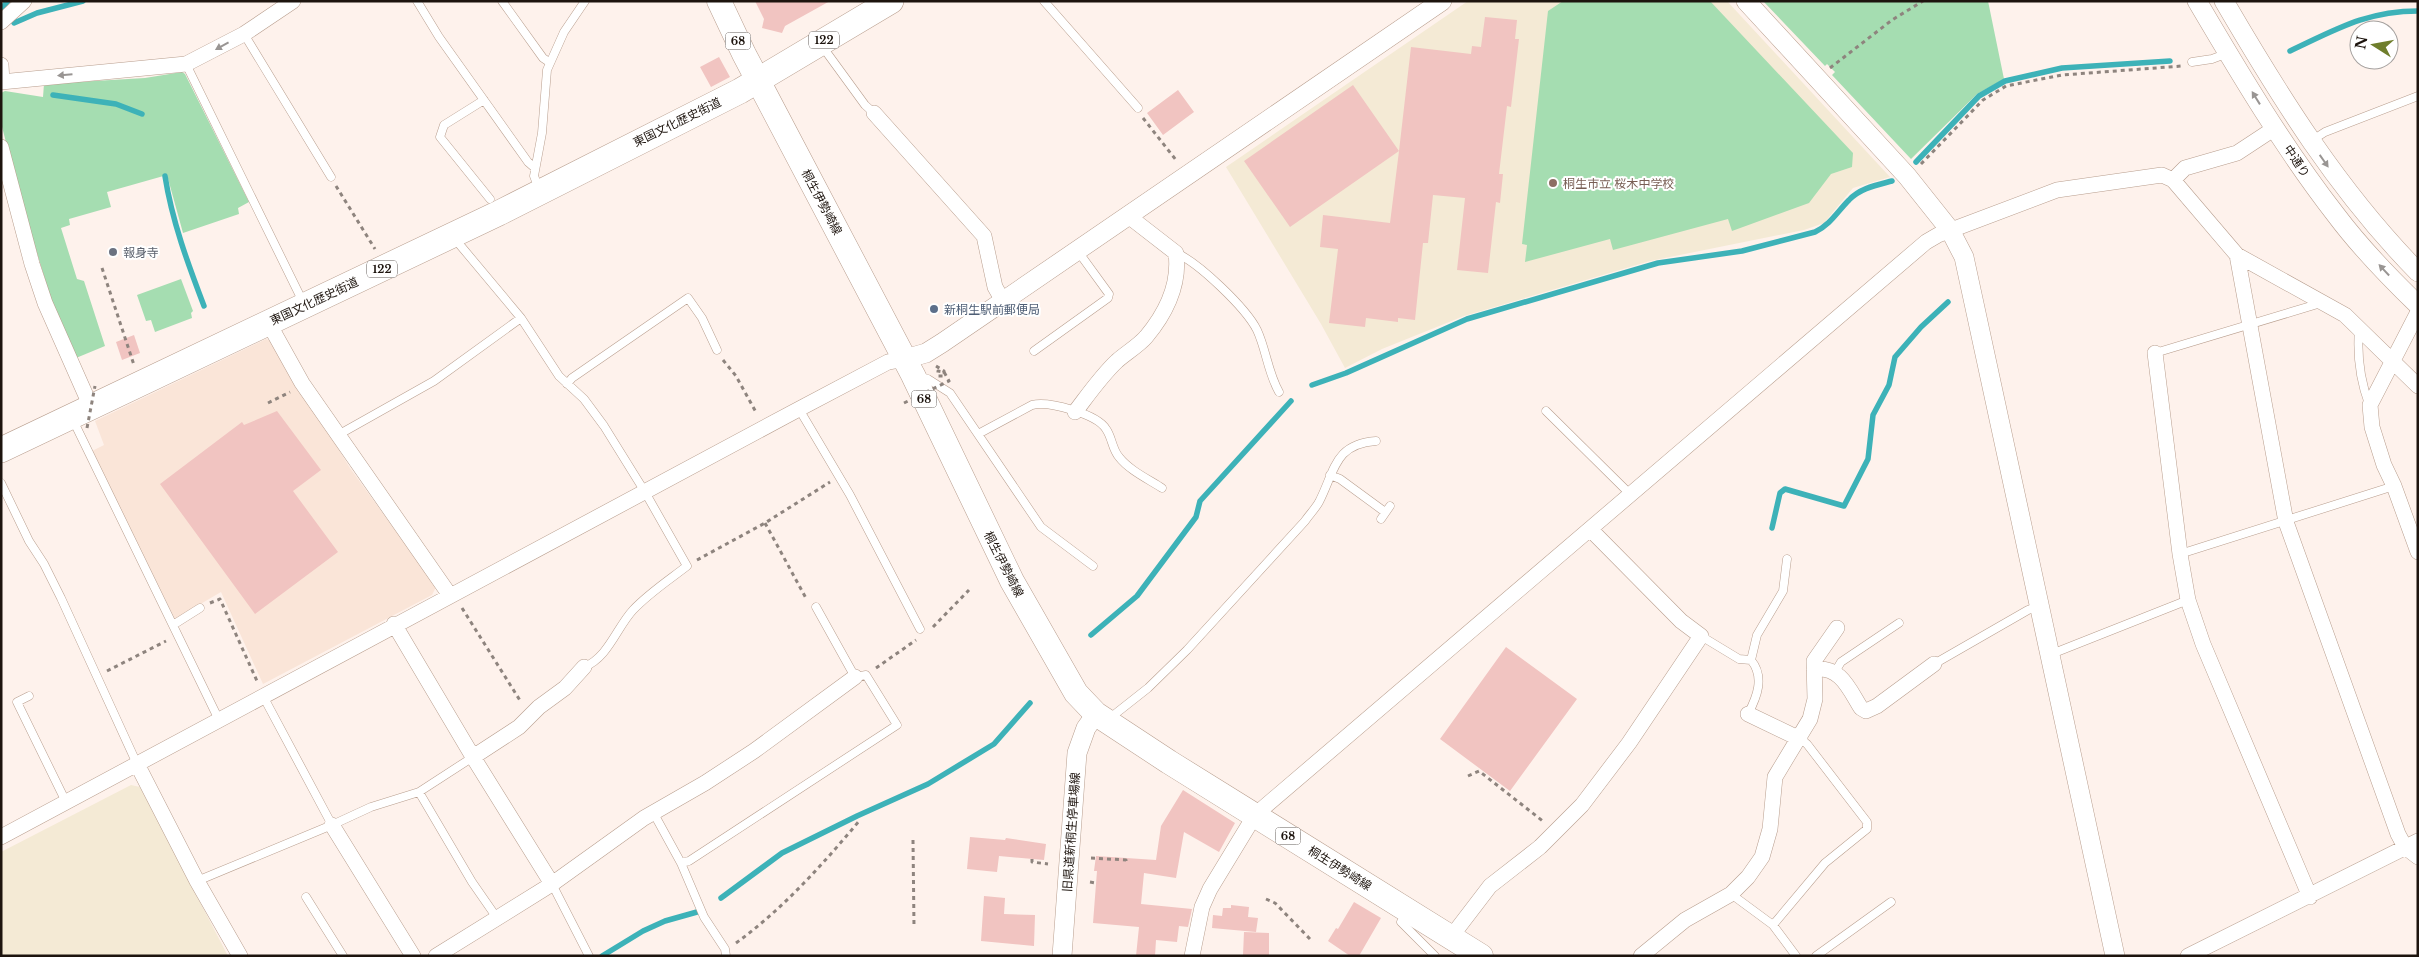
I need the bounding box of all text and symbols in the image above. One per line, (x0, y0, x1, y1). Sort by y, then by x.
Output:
north arrow (2349, 20, 2399, 70)
road number: 68 (726, 32, 750, 49)
road number: 122 (809, 32, 839, 48)
text: N (2351, 34, 2371, 51)
one-way arrow (215, 42, 230, 50)
one-way arrow (56, 72, 72, 80)
one-way arrow (2251, 91, 2261, 104)
street label: 東国文化歴史街道 (631, 94, 723, 150)
street label: 中通り (2281, 142, 2313, 180)
one-way arrow (2319, 154, 2330, 167)
street label: 桐生伊勢崎線 (798, 167, 846, 237)
place label: 桐生市立 桜木中学校 (1563, 176, 1674, 191)
marker: 桐生市立 桜木中学校 (1547, 177, 1559, 189)
place label: 報身寺 (123, 245, 159, 260)
marker: 報身寺 (107, 246, 119, 258)
road number: 122 (367, 260, 397, 278)
one-way arrow (2378, 265, 2390, 277)
street label: 東国文化歴史街道 (267, 274, 361, 328)
place label: 新桐生駅前郵便局 (944, 302, 1040, 317)
marker: 新桐生駅前郵便局 (928, 303, 940, 315)
road number: 68 (912, 390, 936, 408)
street label: 桐生伊勢崎線 (981, 529, 1027, 599)
street label: 旧県道新桐生停車場線 (1059, 772, 1083, 892)
road number: 68 (1276, 828, 1300, 844)
street label: 桐生伊勢崎線 (1305, 843, 1375, 893)

